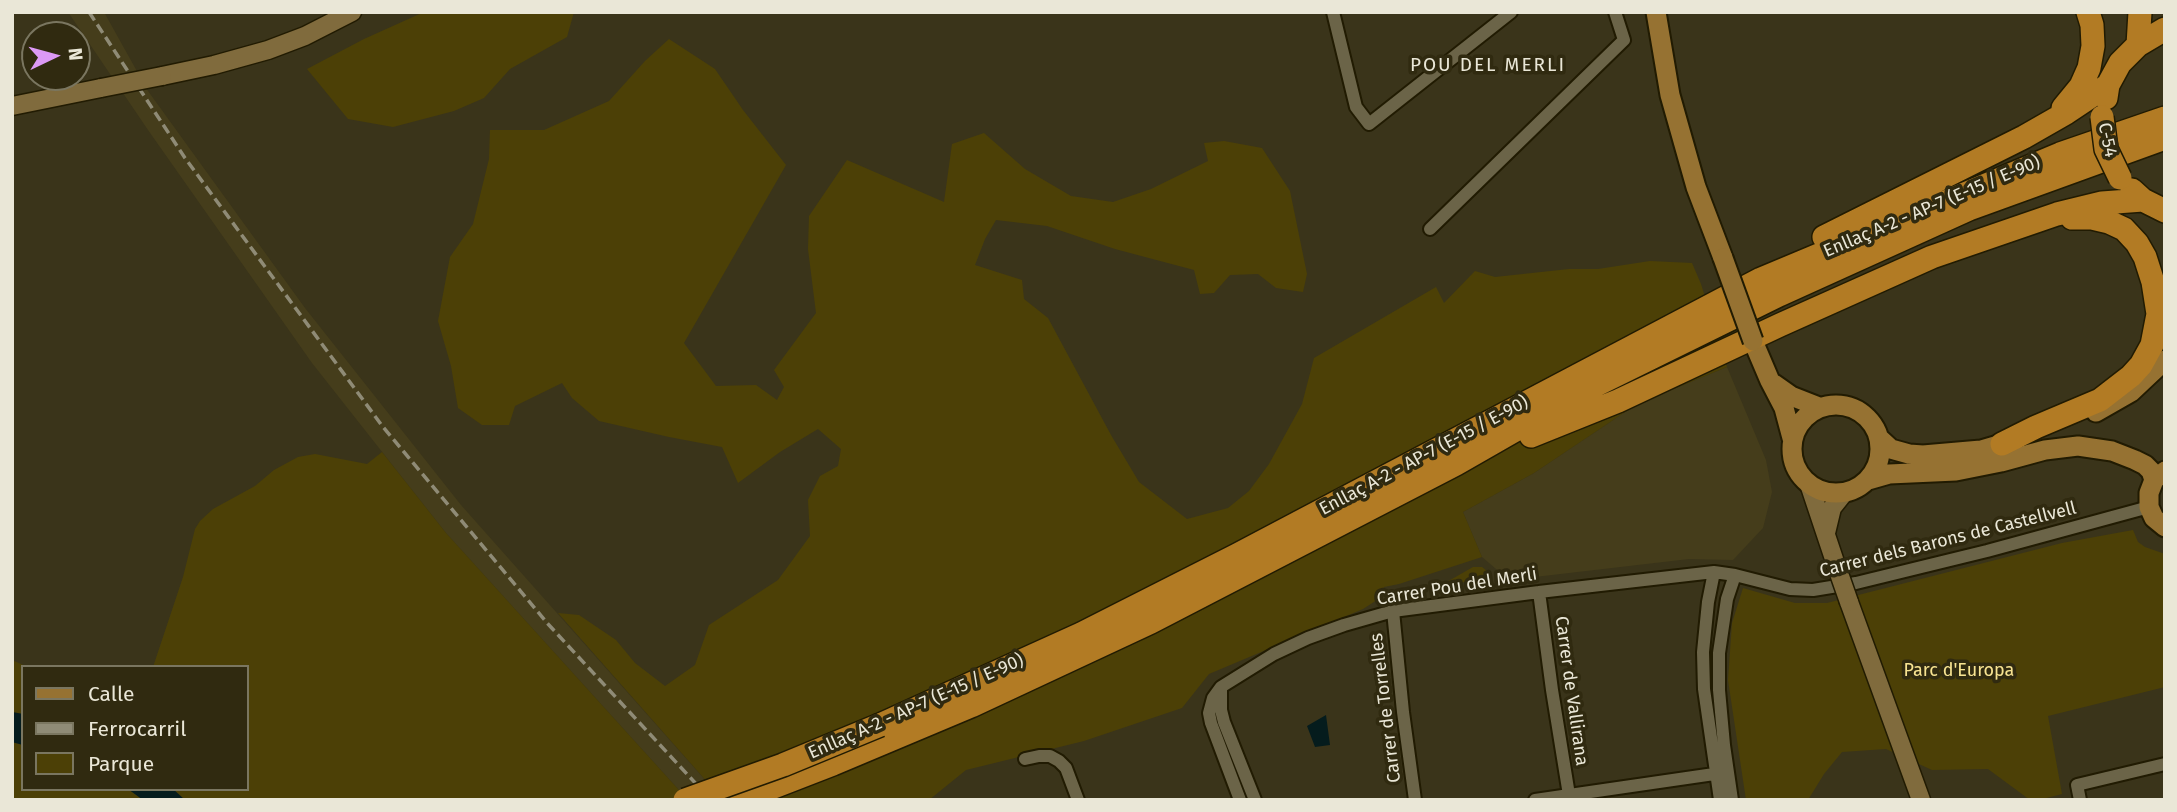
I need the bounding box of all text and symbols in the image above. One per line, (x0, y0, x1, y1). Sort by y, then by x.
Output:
north arrow (21, 21, 91, 91)
text: N (63, 47, 87, 62)
district label: POU DEL MERLI (1412, 55, 1564, 77)
street label: C-54 (2093, 121, 2121, 159)
street label: Enllaç A-2 - AP-7 (E-15 / E-90) (1820, 151, 2044, 263)
street label: Enllaç A-2 - AP-7 (E-15 / E-90) (1316, 392, 1532, 520)
street label: Carrer dels Barons de Castellvell (1817, 498, 2079, 582)
street label: Carrer Pou del Merli (1375, 564, 1539, 610)
street label: Carrer de Vallirana (1550, 615, 1592, 767)
street label: Carrer de Torrelles (1366, 632, 1406, 784)
street label: Enllaç A-2 - AP-7 (E-15 / E-90) (805, 650, 1027, 764)
park label: Parc d'Europa (1904, 660, 2014, 682)
legend (21, 665, 248, 791)
text: Calle (88, 681, 134, 707)
text: Ferrocarril (88, 716, 186, 742)
text: Parque (88, 751, 154, 777)

